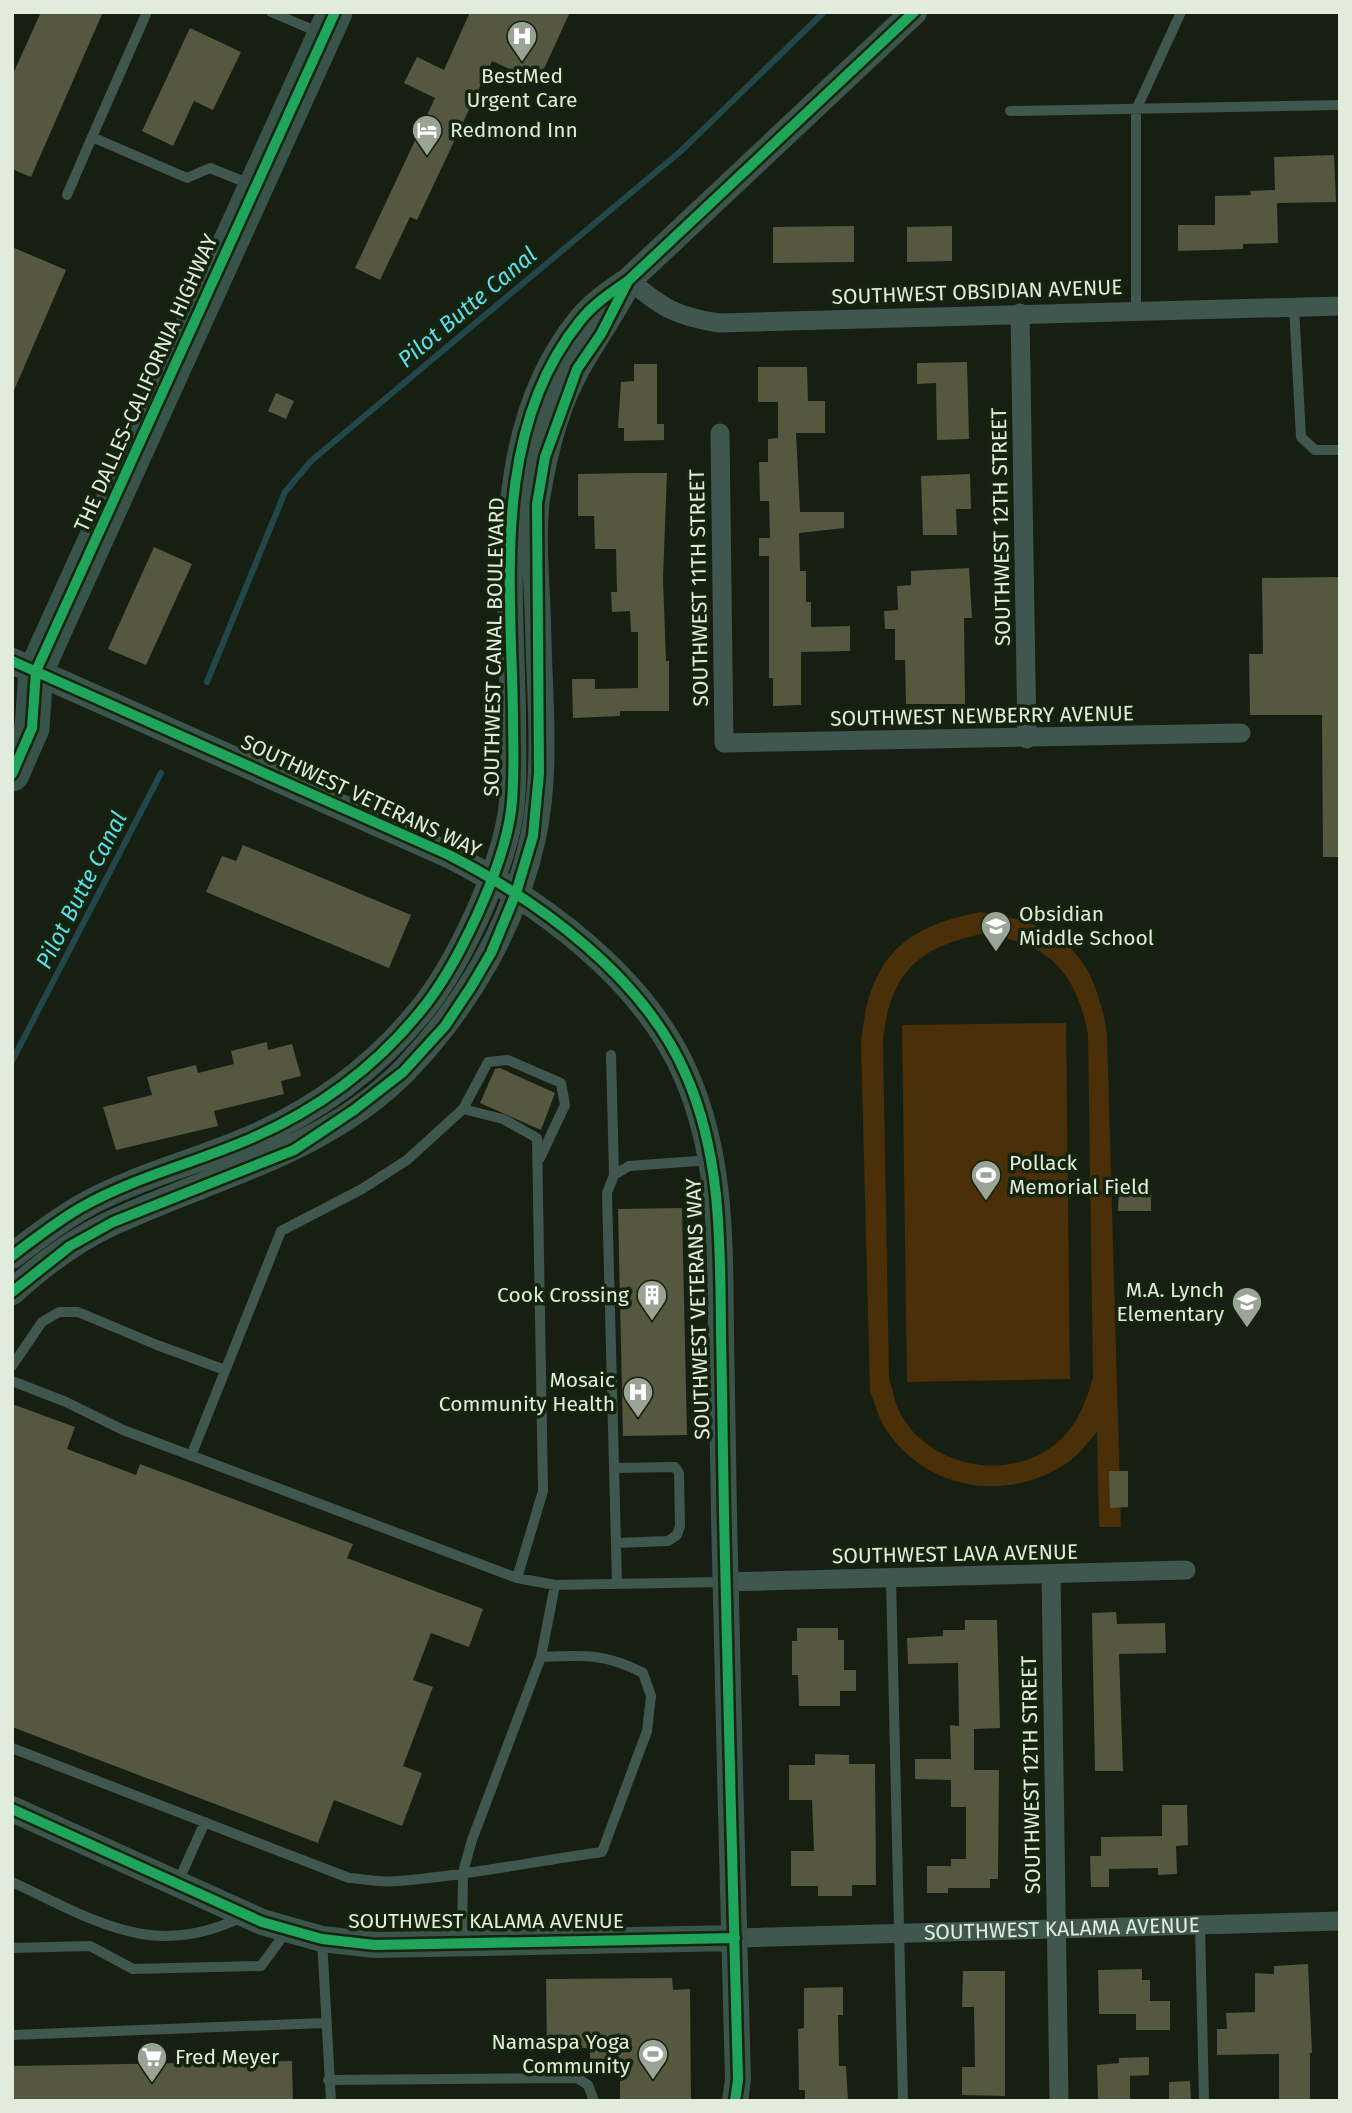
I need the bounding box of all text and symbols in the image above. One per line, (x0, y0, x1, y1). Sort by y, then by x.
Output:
hospital icon: BestMed Urgent Care (505, 19, 539, 63)
place label: BestMed Urgent Care (466, 63, 578, 113)
hotel icon: Redmond Inn (410, 113, 444, 157)
place label: Redmond Inn (450, 117, 578, 143)
street label: THE DALLES-CALIFORNIA HIGHWAY (68, 230, 224, 536)
water label: Pilot Butte Canal (392, 241, 542, 373)
street label: SOUTHWEST OBSIDIAN AVENUE (831, 274, 1123, 310)
street label: SOUTHWEST 12TH STREET (986, 407, 1016, 646)
street label: SOUTHWEST 11TH STREET (684, 469, 714, 707)
street label: SOUTHWEST CANAL BOULEVARD (478, 497, 510, 797)
street label: SOUTHWEST NEWBERRY AVENUE (830, 700, 1134, 732)
street label: SOUTHWEST VETERANS WAY (237, 729, 486, 863)
water label: Pilot Butte Canal (29, 807, 133, 973)
place label: Obsidian Middle School (1019, 901, 1154, 951)
school or university icon: Obsidian Middle School (979, 909, 1013, 953)
place label: Pollack Memorial Field (1009, 1150, 1150, 1200)
sports icon: Pollack Memorial Field (969, 1158, 1003, 1202)
street label: SOUTHWEST VETERANS WAY (680, 1177, 716, 1440)
place label: M.A. Lynch Elementary (1116, 1277, 1225, 1327)
building icon: Cook Crossing (635, 1278, 669, 1322)
place label: Cook Crossing (497, 1282, 629, 1308)
school or university icon: M.A. Lynch Elementary (1230, 1285, 1264, 1329)
place label: Mosaic Community Health (439, 1367, 615, 1417)
hospital icon: Mosaic Community Health (621, 1375, 655, 1419)
street label: SOUTHWEST LAVA AVENUE (832, 1539, 1078, 1569)
street label: SOUTHWEST 12TH STREET (1016, 1655, 1046, 1894)
street label: SOUTHWEST KALAMA AVENUE (348, 1908, 624, 1934)
street label: SOUTHWEST KALAMA AVENUE (924, 1912, 1200, 1946)
place label: Namaspa Yoga Community (491, 2029, 631, 2079)
sports icon: Namaspa Yoga Community (636, 2037, 670, 2081)
supermarket icon: Fred Meyer (135, 2040, 169, 2084)
place label: Fred Meyer (175, 2044, 279, 2070)

